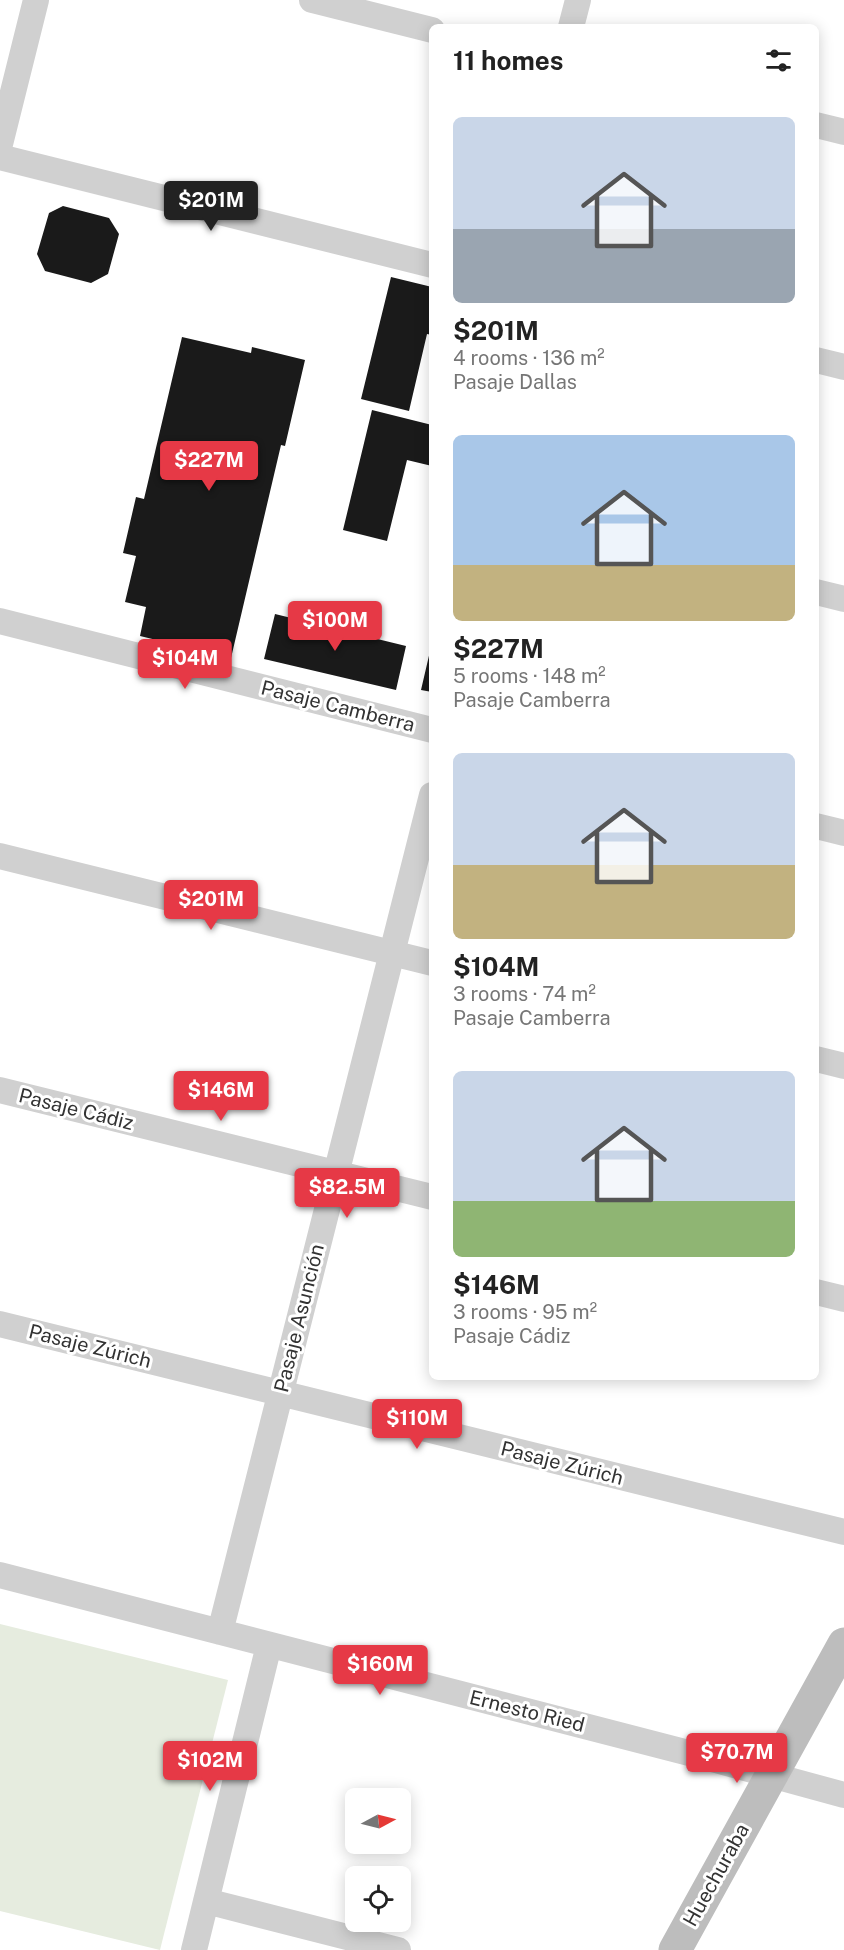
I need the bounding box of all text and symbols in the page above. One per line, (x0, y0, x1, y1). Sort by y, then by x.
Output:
icon: filters (762, 44, 795, 77)
text: 11 homes (453, 45, 563, 76)
icon: home (570, 156, 678, 264)
pin: $201M (169, 181, 253, 232)
text: $201M (178, 188, 244, 212)
text: $201M (453, 315, 539, 346)
text: 4 rooms · 136 m² (453, 346, 605, 370)
text: Pasaje Dallas (453, 370, 577, 394)
pin: $227M (167, 441, 251, 492)
text: $227M (174, 448, 244, 472)
icon: home (570, 474, 678, 582)
pin: $100M (293, 601, 377, 652)
text: $100M (302, 608, 368, 632)
text: $227M (453, 633, 544, 664)
pin: $104M (143, 639, 227, 690)
text: $104M (152, 646, 218, 670)
text: 5 rooms · 148 m² (453, 664, 606, 688)
street label: Pasaje Camberra (259, 675, 417, 737)
text: Pasaje Camberra (453, 688, 611, 712)
icon: home (570, 792, 678, 900)
pin: $201M (169, 880, 253, 931)
text: $201M (178, 887, 244, 911)
text: $104M (453, 951, 539, 982)
text: 3 rooms · 74 m² (453, 982, 596, 1006)
text: Pasaje Camberra (453, 1006, 611, 1030)
pin: $146M (179, 1071, 263, 1122)
text: $146M (188, 1078, 254, 1102)
street label: Pasaje Cádiz (16, 1083, 136, 1135)
icon: home (570, 1110, 678, 1218)
pin: $82.5M (298, 1168, 396, 1219)
text: $82.5M (309, 1175, 385, 1199)
street label: Pasaje Asunción (269, 1241, 329, 1395)
text: $146M (453, 1269, 540, 1300)
text: 3 rooms · 95 m² (453, 1300, 597, 1324)
street label: Pasaje Zúrich (26, 1319, 154, 1373)
text: Pasaje Cádiz (453, 1324, 570, 1348)
pin: $110M (375, 1399, 459, 1450)
text: $110M (386, 1406, 448, 1430)
street label: Pasaje Zúrich (498, 1436, 626, 1490)
pin: $160M (338, 1645, 422, 1696)
text: $160M (347, 1652, 413, 1676)
street label: Ernesto Ried (467, 1685, 587, 1737)
pin: $70.7M (688, 1733, 786, 1784)
text: $70.7M (700, 1740, 774, 1764)
pin: $102M (168, 1741, 252, 1792)
text: $102M (177, 1748, 243, 1772)
north arrow (345, 1788, 411, 1854)
map controls (345, 1788, 411, 1932)
street label: Huechuraba (678, 1819, 754, 1931)
button: locate (345, 1866, 411, 1932)

